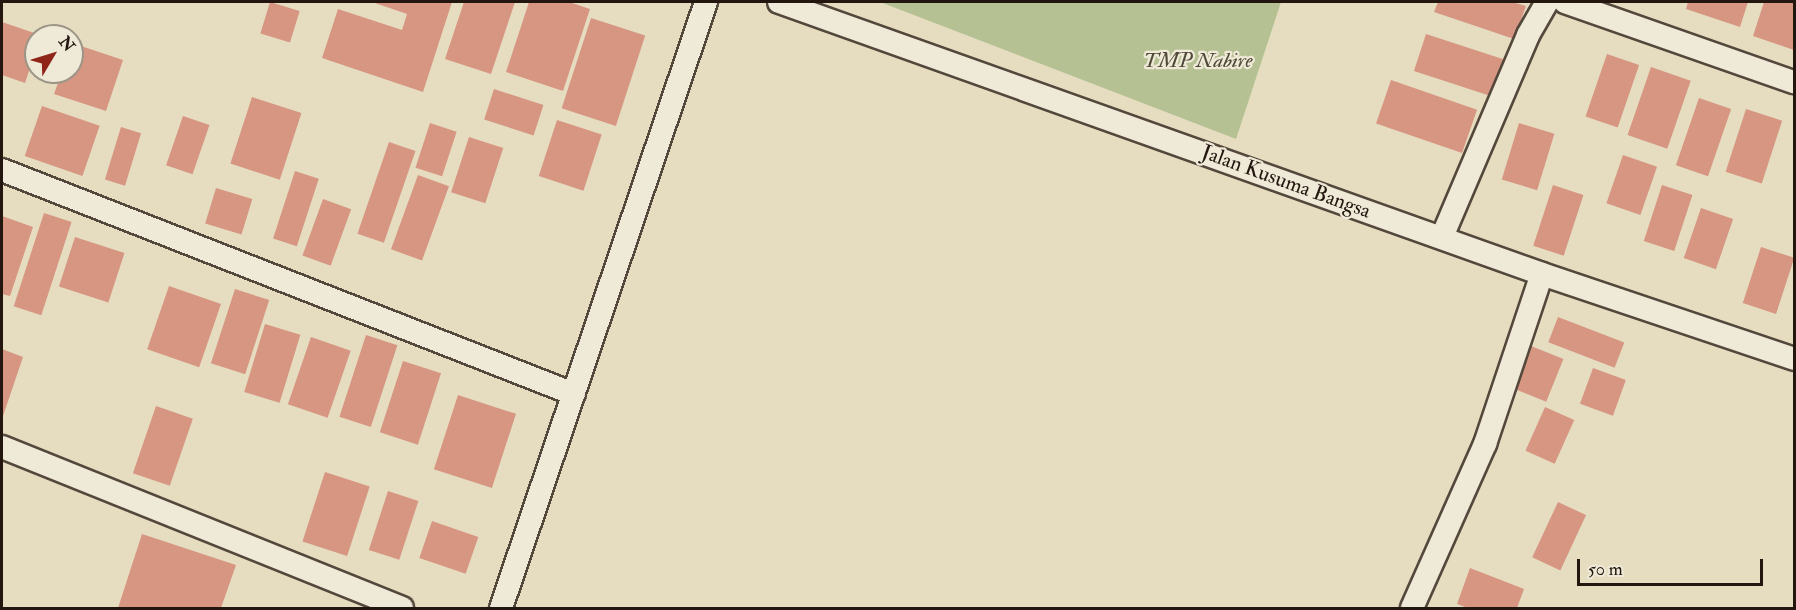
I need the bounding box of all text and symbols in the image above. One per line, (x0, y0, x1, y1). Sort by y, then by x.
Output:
north arrow (24, 24, 84, 84)
text: N (54, 32, 79, 56)
park label: TMP Nabire (1144, 48, 1252, 74)
street label: Jalan Kusuma Bangsa (1198, 140, 1374, 224)
scale bar (1580, 547, 1766, 585)
text: 50 m (1588, 558, 1623, 581)

